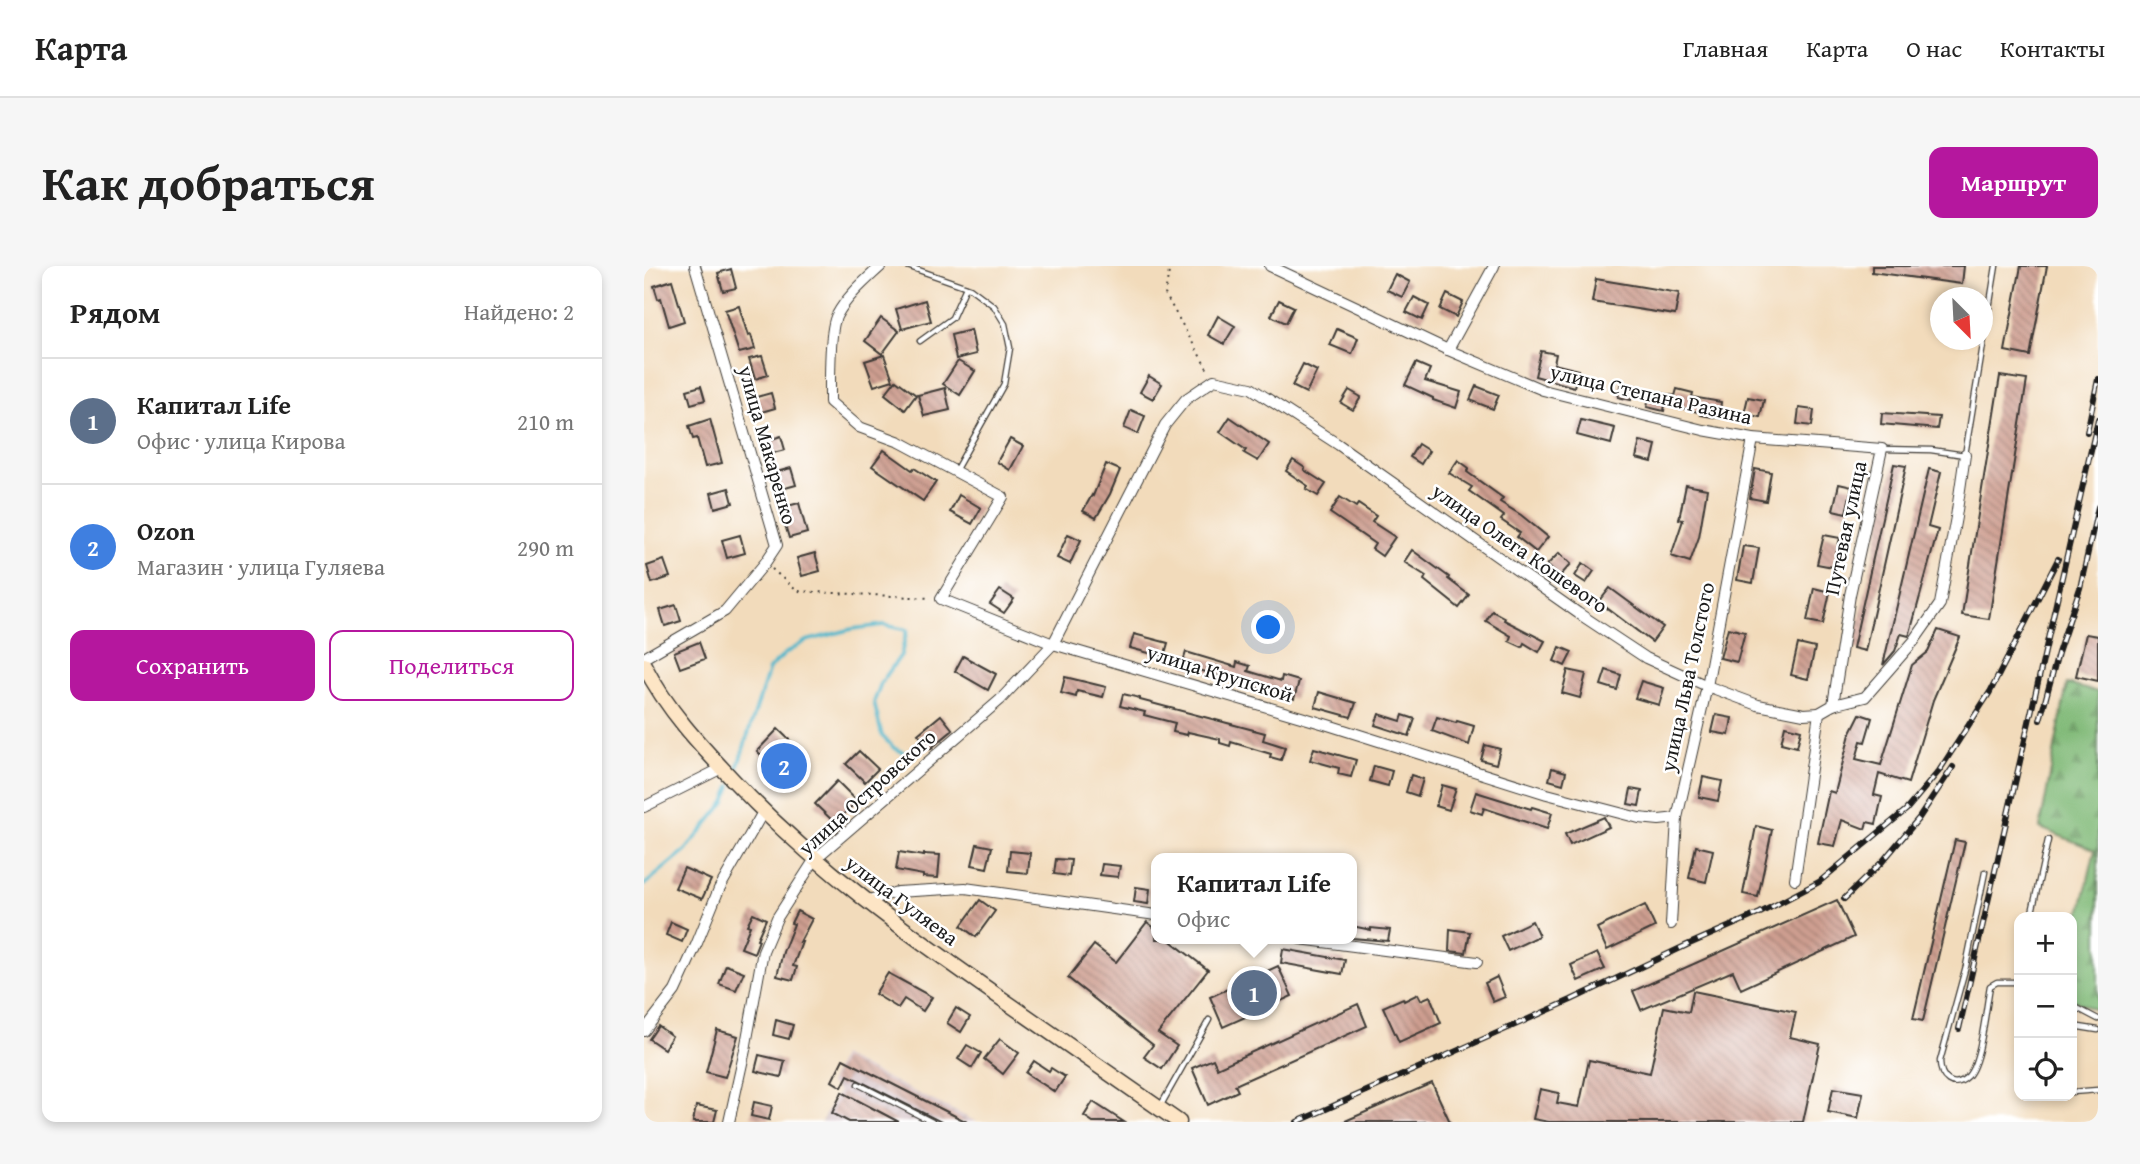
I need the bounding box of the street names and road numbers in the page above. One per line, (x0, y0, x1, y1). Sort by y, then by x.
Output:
street label: улица Степана Разина (1546, 355, 1755, 432)
street label: улица Макаренко (730, 361, 805, 528)
street label: Путевая улица (1816, 458, 1874, 598)
street label: улица Олега Кошевого (1425, 475, 1614, 621)
street label: улица Льва Толстого (1652, 579, 1722, 776)
street label: улица Крупской (1142, 636, 1297, 710)
street label: улица Островского (790, 721, 943, 863)
street label: улица Гуляева (838, 847, 965, 953)

